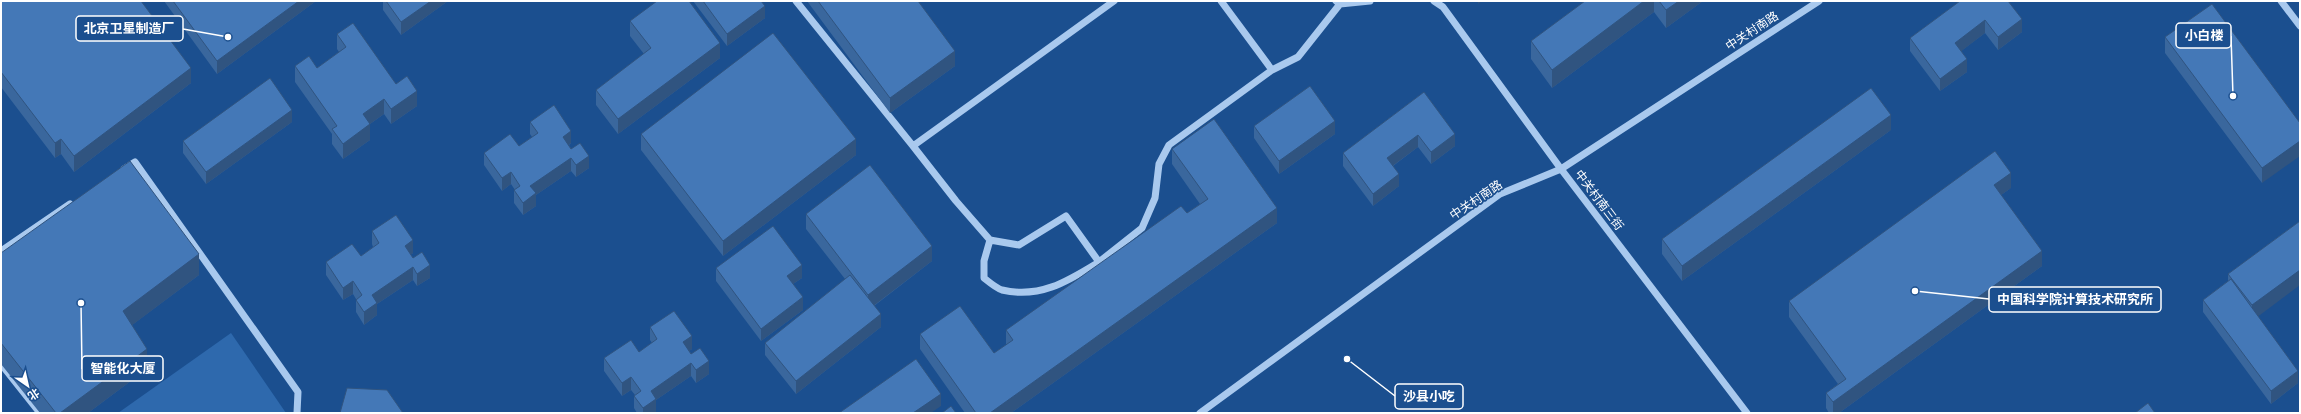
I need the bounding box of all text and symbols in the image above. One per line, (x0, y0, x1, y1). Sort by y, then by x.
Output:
street label: 中关村南路 (1723, 9, 1781, 53)
callout: 北京卫星制造厂 (76, 16, 183, 41)
text: 北京卫星制造厂 (83, 21, 175, 36)
callout: 小白楼 (2176, 23, 2231, 48)
text: 小白楼 (2184, 28, 2224, 43)
street label: 中关村南三街 (1572, 167, 1626, 233)
street label: 中关村南路 (1447, 177, 1505, 223)
callout: 中国科学院计算技术研究所 (1989, 287, 2161, 312)
text: 中国科学院计算技术研究所 (1997, 292, 2153, 307)
callout: 智能化大厦 (82, 356, 163, 381)
text: 智能化大厦 (90, 361, 156, 376)
north arrow (8, 366, 48, 406)
callout: 沙县小吃 (1395, 384, 1463, 409)
text: 北 (26, 386, 42, 402)
text: 沙县小吃 (1403, 389, 1455, 404)

